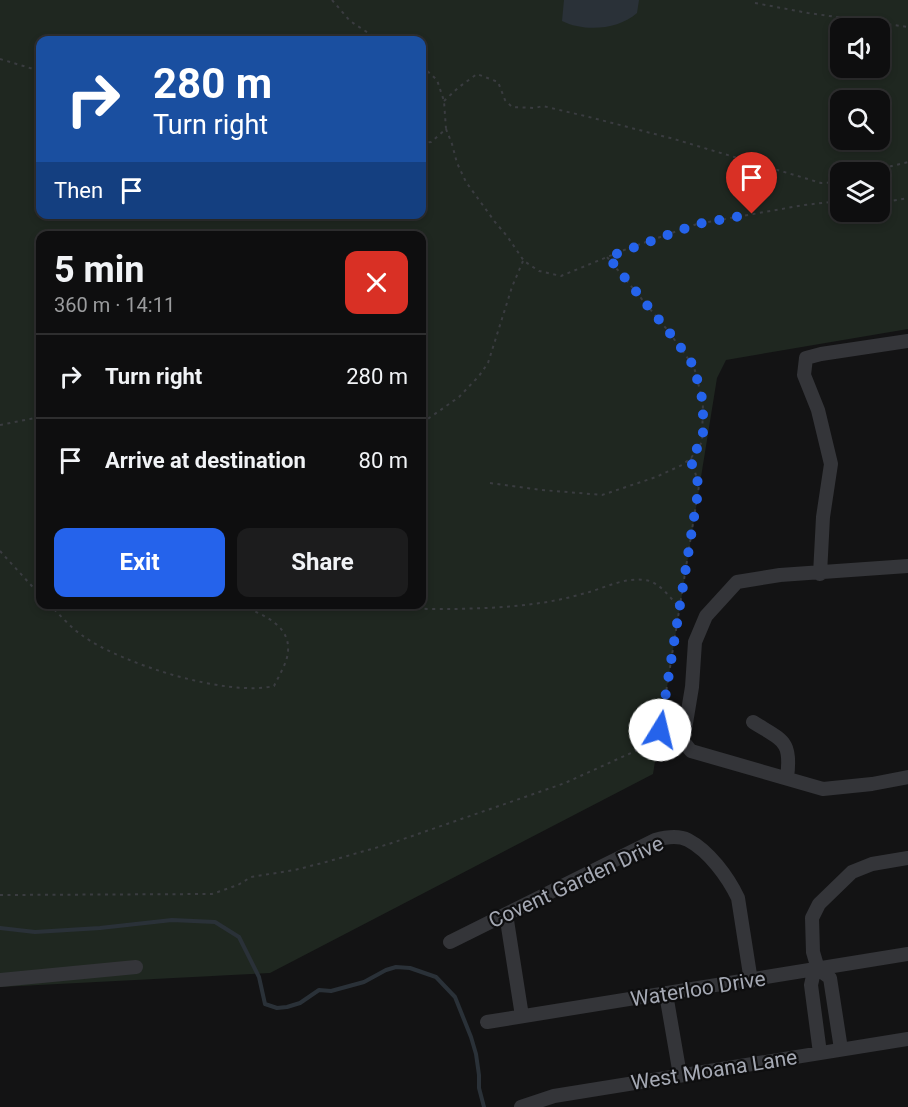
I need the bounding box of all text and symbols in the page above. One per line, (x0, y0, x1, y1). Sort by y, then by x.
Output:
map controls (830, 18, 890, 222)
button: sound (830, 18, 890, 78)
text: 280 m (153, 59, 272, 108)
icon: right (54, 60, 132, 138)
button: search (830, 90, 890, 150)
text: Turn right (153, 109, 268, 141)
pin (726, 152, 777, 214)
icon: arrive (735, 161, 768, 194)
button: layers (830, 162, 890, 222)
icon: arrive (115, 174, 148, 207)
text: Then (54, 178, 103, 203)
text: 5 min (54, 249, 145, 291)
button: close (345, 251, 408, 314)
text: 360 m · 14:11 (54, 293, 175, 317)
icon: right (54, 360, 87, 393)
text: Turn right (105, 364, 202, 389)
text: 280 m (346, 364, 408, 389)
icon: arrive (54, 444, 87, 477)
text: Arrive at destination (105, 448, 306, 473)
text: 80 m (359, 448, 408, 473)
button: Exit (54, 528, 225, 597)
button: Share (237, 528, 408, 597)
position arrow (628, 698, 692, 762)
street label: Covent Garden Drive (485, 831, 667, 933)
street label: Waterloo Drive (629, 966, 767, 1012)
street label: West Moana Lane (629, 1045, 799, 1095)

